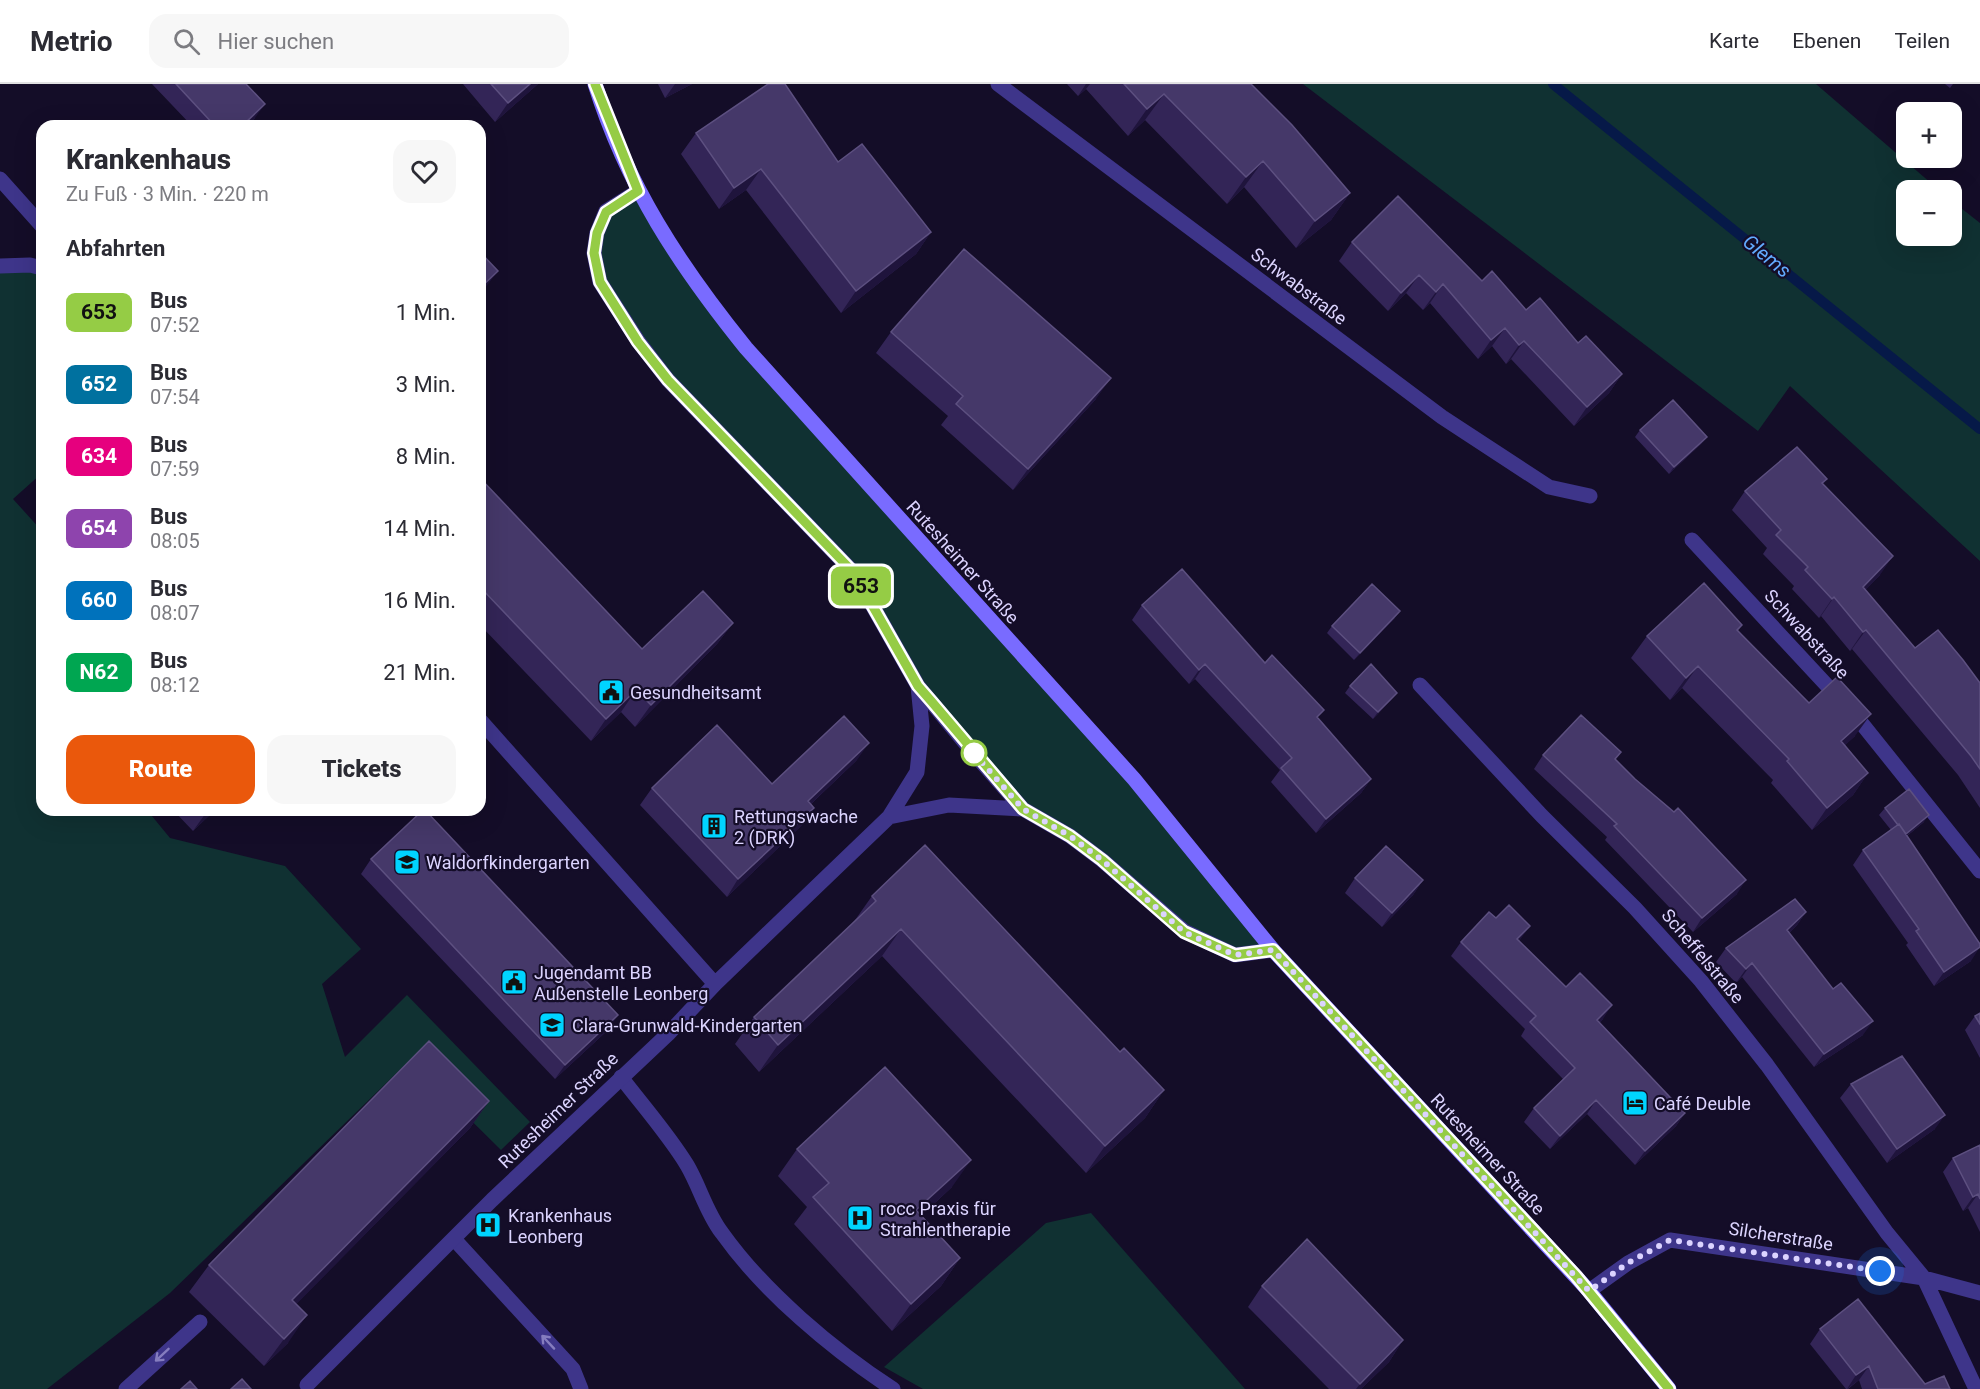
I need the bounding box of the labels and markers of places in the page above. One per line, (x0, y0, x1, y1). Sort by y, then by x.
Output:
public building icon: Gesundheitsamt (596, 677, 626, 707)
place label: Gesundheitsamt (630, 682, 762, 703)
unlabelled marker (961, 740, 987, 766)
place label: Rettungswache 2 (DRK) (734, 806, 858, 849)
building icon: Rettungswache 2 (DRK) (699, 811, 729, 841)
school or university icon: Waldorfkindergarten (392, 847, 422, 877)
place label: Waldorfkindergarten (426, 852, 590, 873)
place label: Jugendamt BB Außenstelle Leonberg (534, 962, 708, 1004)
public building icon: Jugendamt BB Außenstelle Leonberg (499, 967, 529, 997)
school or university icon: Clara-Grunwald-Kindergarten (537, 1010, 567, 1040)
place label: Clara-Grunwald-Kindergarten (572, 1015, 803, 1036)
hotel icon: Café Deuble (1620, 1088, 1650, 1118)
place label: Café Deuble (1654, 1093, 1751, 1114)
place label: rocc Praxis für Strahlentherapie (880, 1198, 1011, 1240)
hospital icon: rocc Praxis für Strahlentherapie (845, 1203, 875, 1233)
place label: Krankenhaus Leonberg (508, 1205, 612, 1247)
hospital icon: Krankenhaus Leonberg (473, 1210, 503, 1240)

